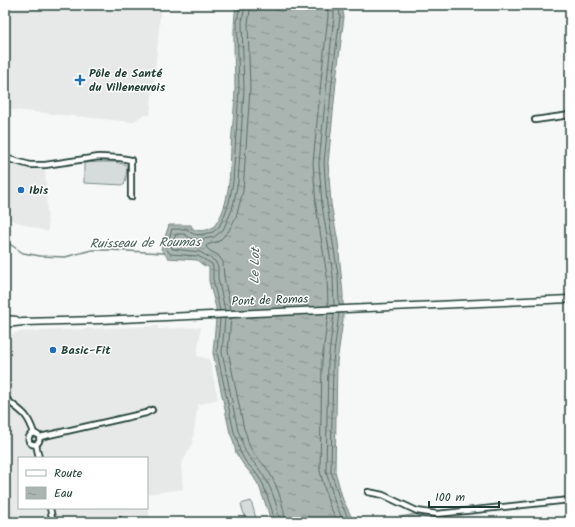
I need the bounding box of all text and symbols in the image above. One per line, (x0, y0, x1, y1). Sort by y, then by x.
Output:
place label: Pôle de Santé du Villeneuvois (89, 64, 166, 97)
marker: Pôle de Santé du Villeneuvois (74, 74, 86, 86)
place label: Ibis (29, 181, 49, 200)
marker: Ibis (16, 185, 26, 195)
water label: Ruisseau de Roumas (89, 232, 202, 255)
water label: Le Lot (245, 246, 266, 284)
street label: Pont de Romas (231, 290, 309, 311)
place label: Basic-Fit (61, 341, 111, 360)
marker: Basic-Fit (48, 345, 58, 355)
legend (18, 457, 148, 509)
text: Route (54, 464, 83, 483)
scale bar (429, 483, 499, 509)
text: Eau (54, 484, 73, 503)
text: 100 m (435, 488, 466, 507)

